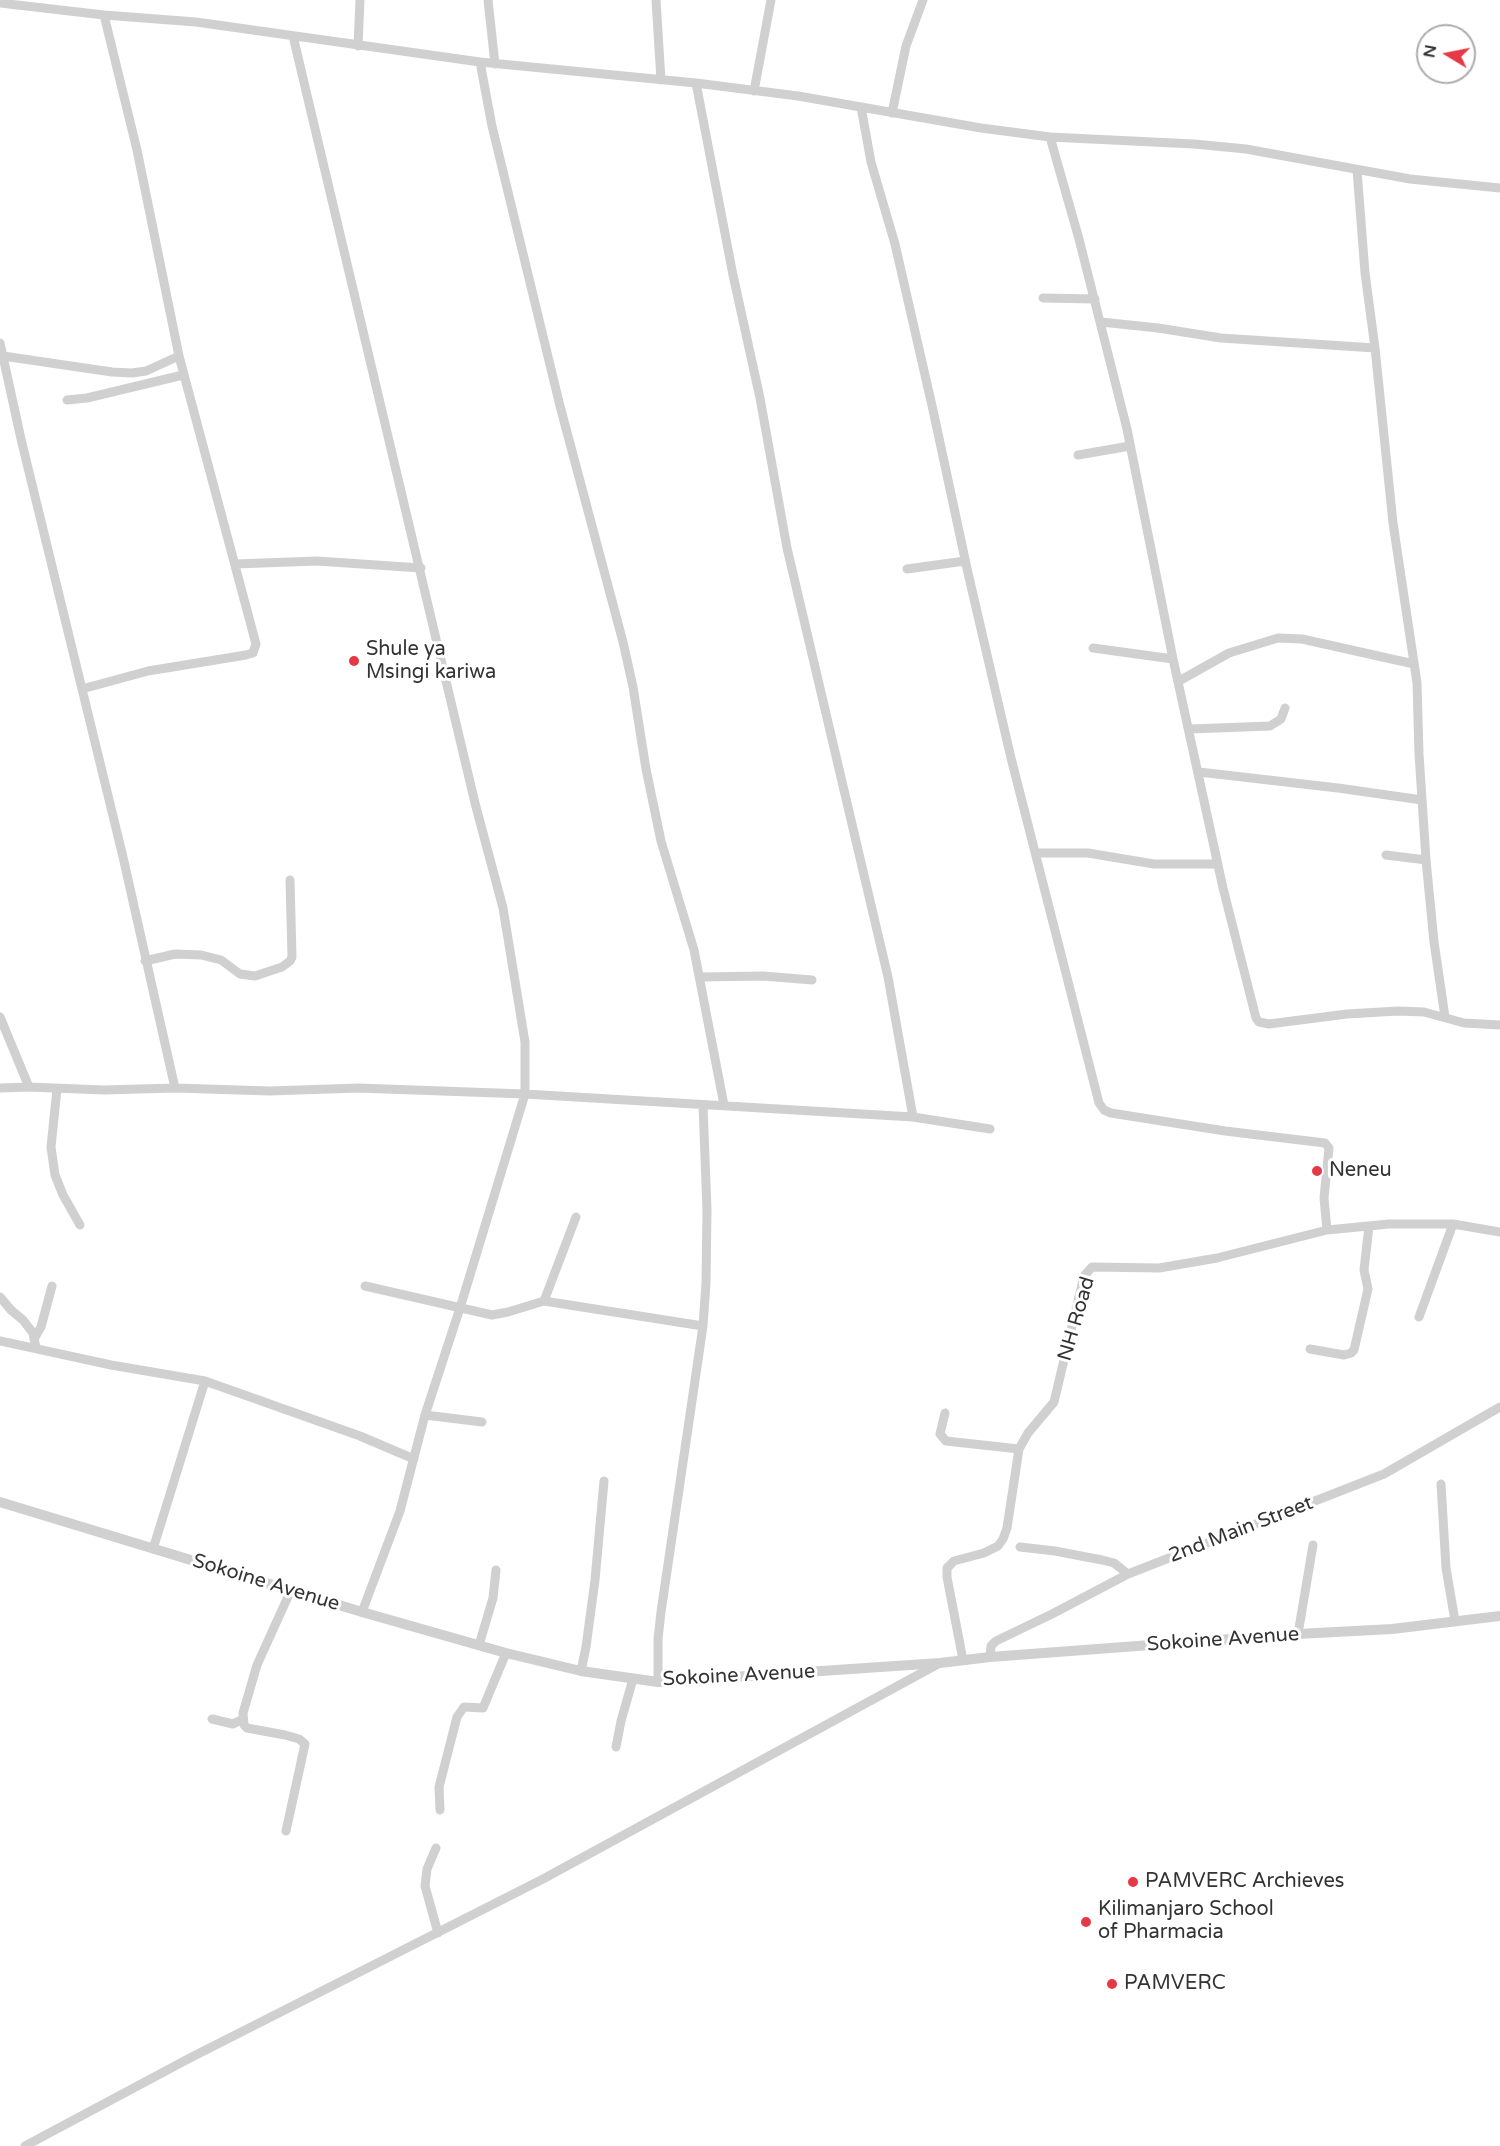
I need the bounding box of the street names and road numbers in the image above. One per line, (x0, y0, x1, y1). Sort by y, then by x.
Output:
street label: NH Road (1054, 1274, 1100, 1364)
street label: 2nd Main Street (1165, 1491, 1317, 1569)
street label: Sokoine Avenue (190, 1549, 342, 1617)
street label: Sokoine Avenue (1146, 1623, 1300, 1657)
street label: Sokoine Avenue (662, 1660, 816, 1692)

